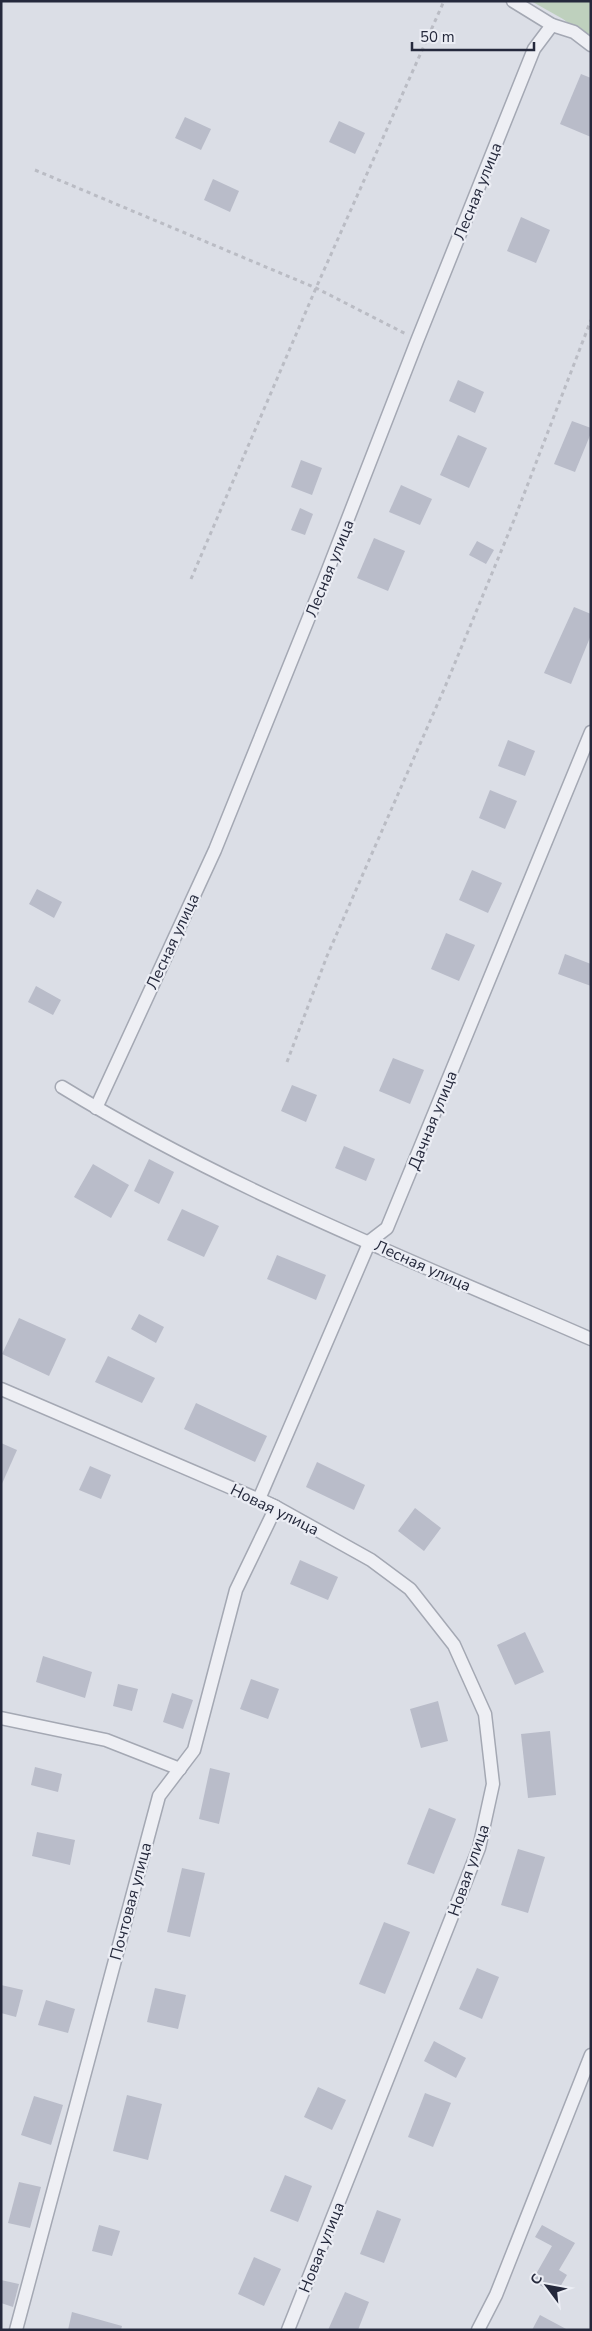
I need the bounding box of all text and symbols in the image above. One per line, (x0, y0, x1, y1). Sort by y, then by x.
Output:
scale bar (412, 20, 534, 52)
text: 50 m (420, 27, 455, 47)
street label: Лесная улица (448, 139, 508, 243)
street label: Лесная улица (300, 516, 360, 620)
street label: Лесная улица (141, 890, 205, 993)
street label: Дачная улица (403, 1067, 463, 1173)
street label: Лесная улица (371, 1235, 474, 1297)
street label: Новая улица (227, 1479, 323, 1541)
street label: Новая улица (443, 1821, 495, 1919)
street label: Почтовая улица (105, 1840, 157, 1962)
street label: Новая улица (294, 2199, 350, 2296)
north arrow (522, 2261, 572, 2311)
text: С (526, 2270, 547, 2288)

